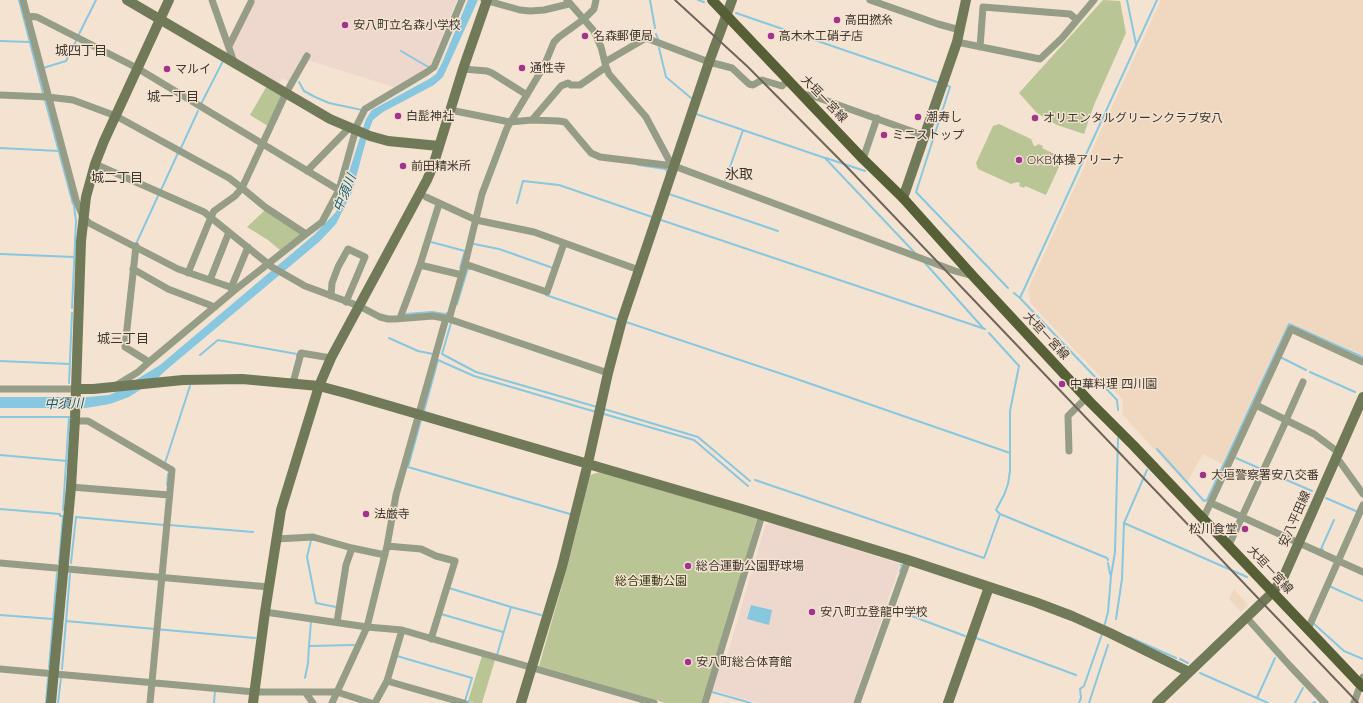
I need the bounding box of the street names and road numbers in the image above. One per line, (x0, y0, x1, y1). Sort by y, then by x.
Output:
street label: 大垣一宮線 (798, 72, 850, 126)
street label: 大垣一宮線 (1020, 309, 1072, 363)
street label: 安八平田線 (1276, 489, 1314, 549)
street label: 大垣一宮線 (1244, 543, 1296, 597)

